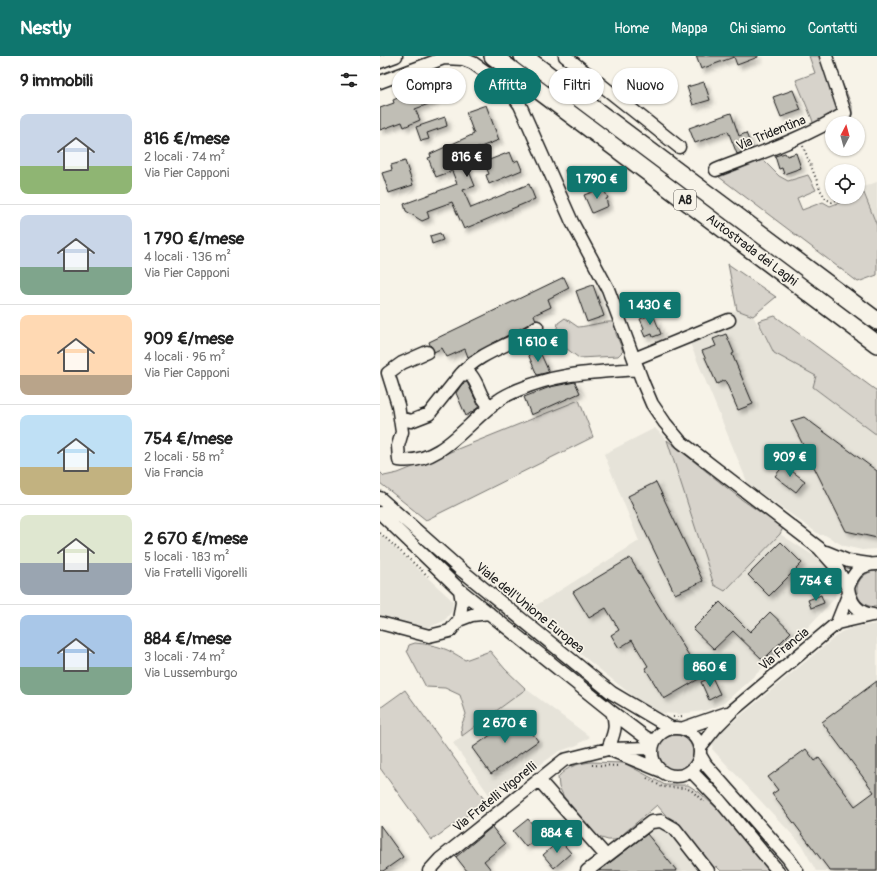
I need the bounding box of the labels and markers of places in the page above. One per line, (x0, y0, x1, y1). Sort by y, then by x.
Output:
pin: 816 € (439, 144, 495, 178)
pin: 1 790 € (560, 166, 634, 200)
pin: 1 430 € (613, 292, 687, 326)
pin: 1 610 € (501, 329, 575, 363)
pin: 909 € (762, 444, 818, 478)
pin: 754 € (788, 568, 844, 602)
pin: 860 € (682, 654, 738, 688)
pin: 2 670 € (468, 710, 542, 744)
pin: 884 € (529, 820, 585, 854)

